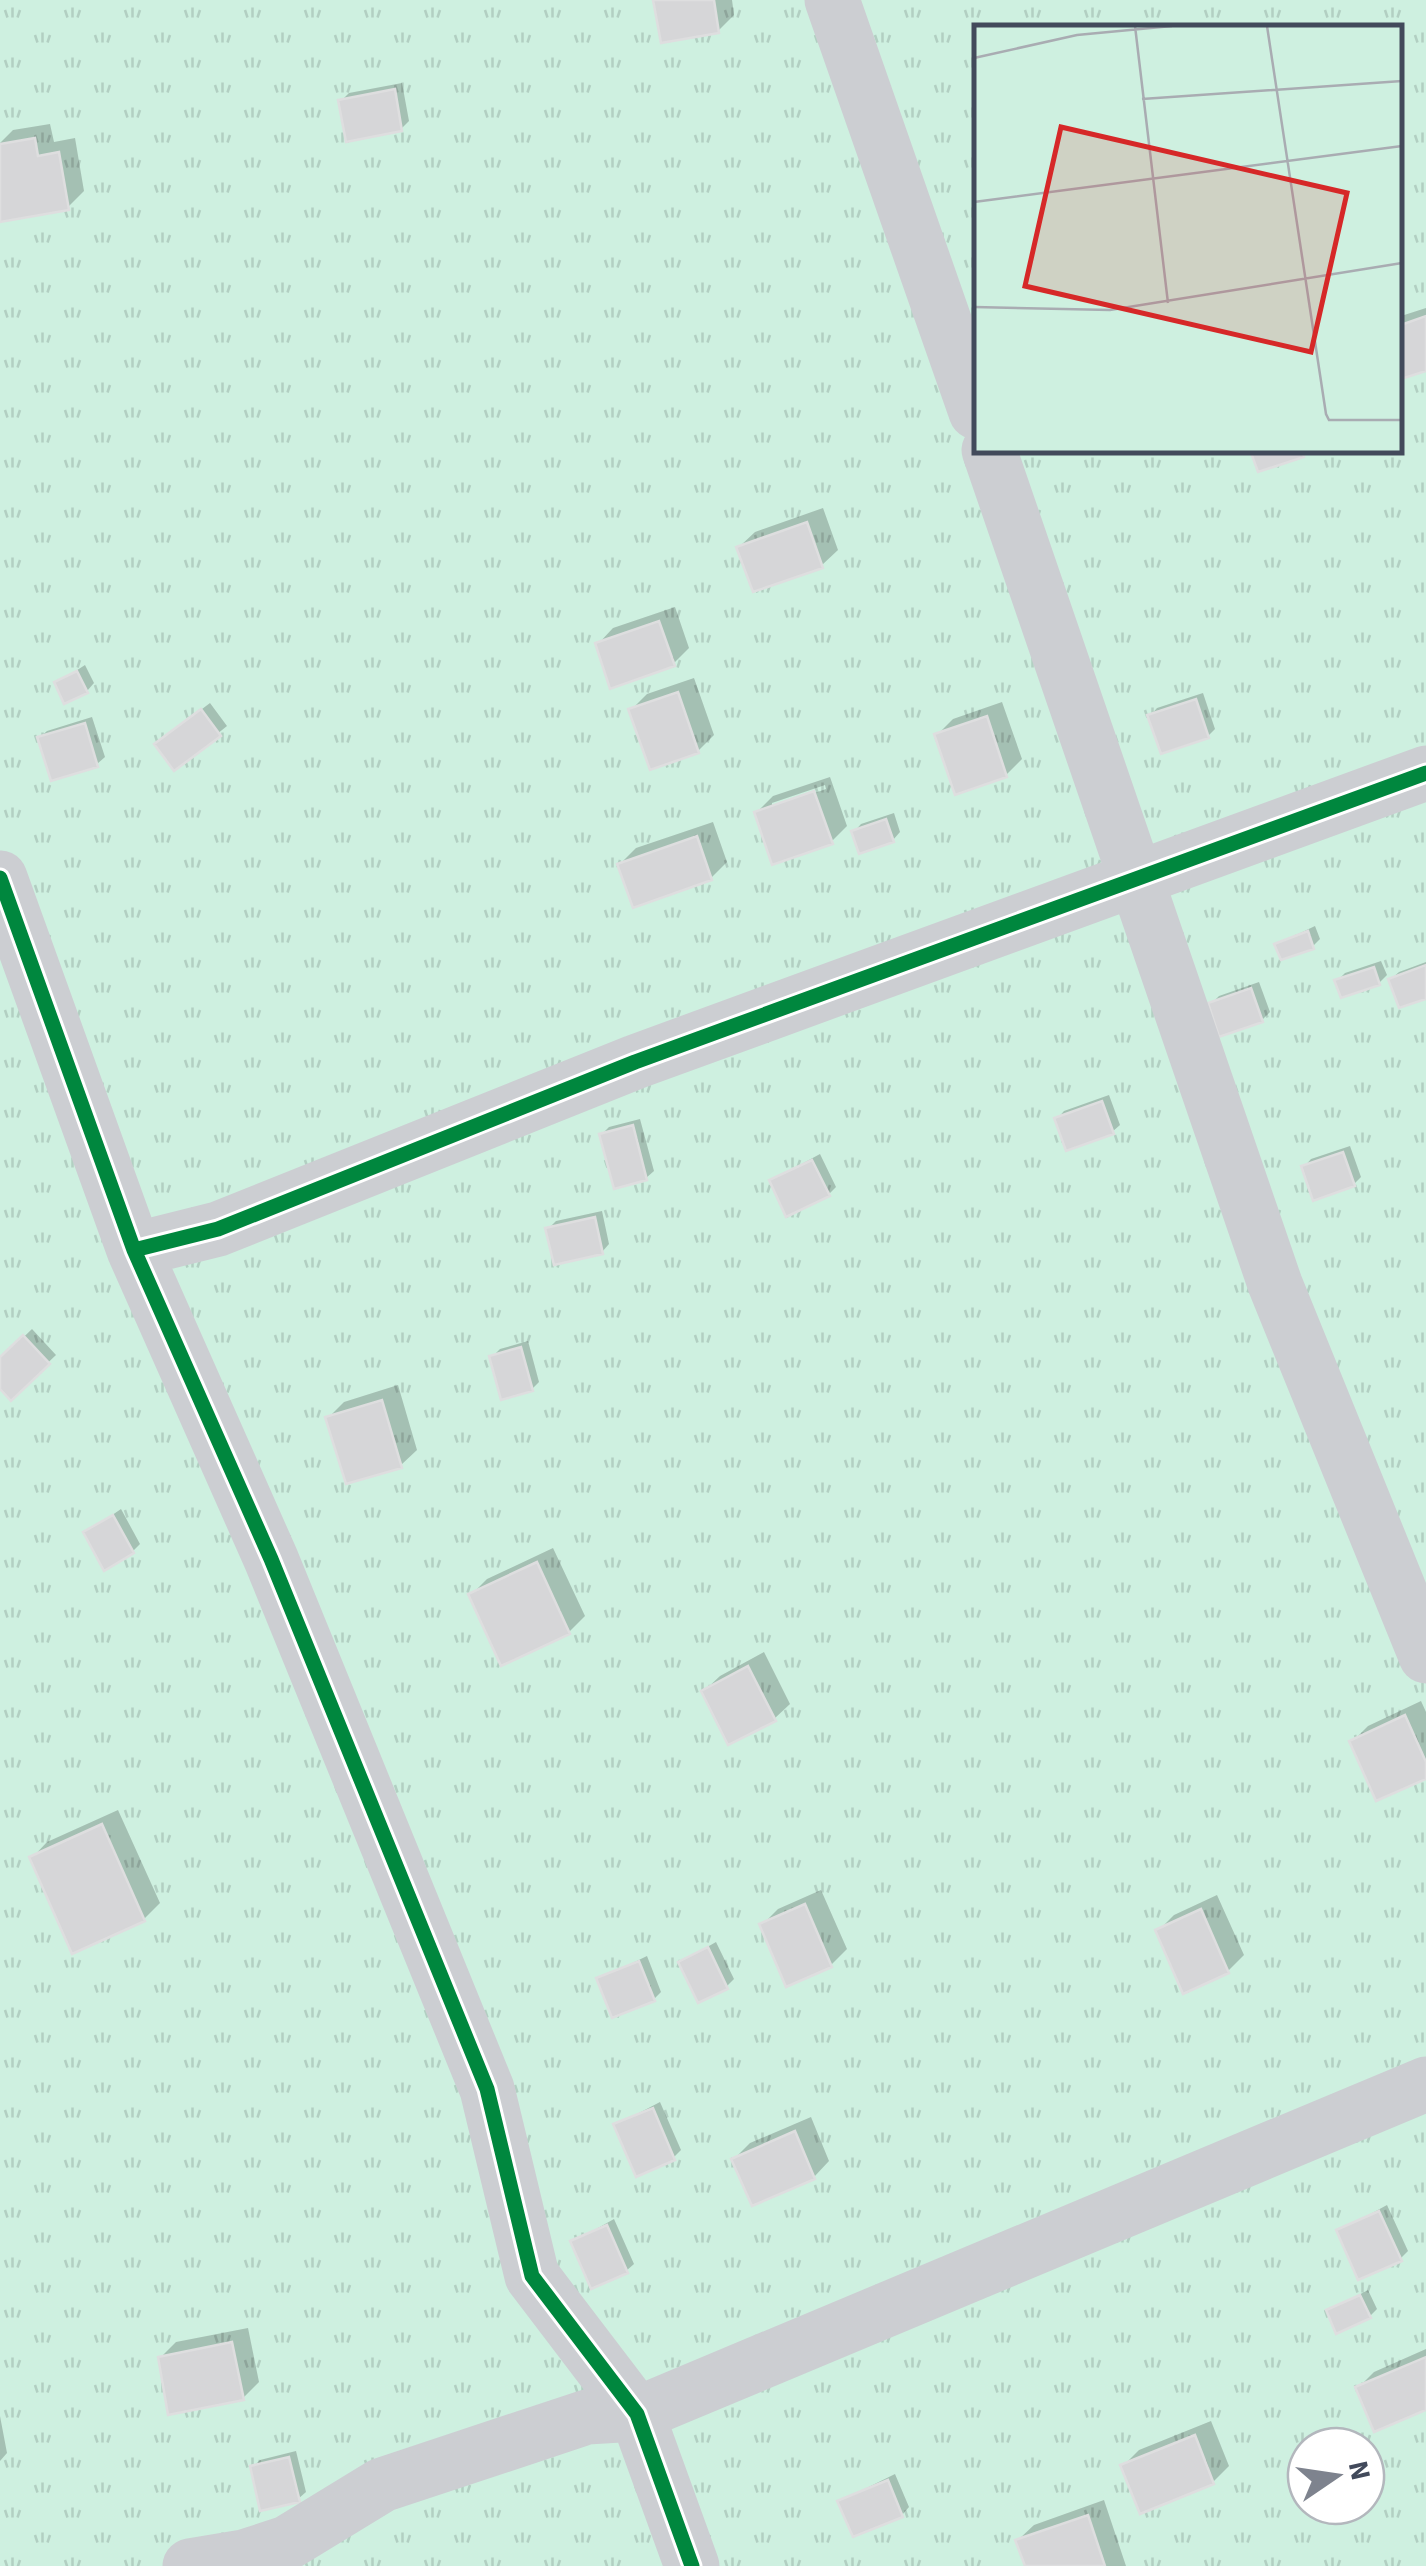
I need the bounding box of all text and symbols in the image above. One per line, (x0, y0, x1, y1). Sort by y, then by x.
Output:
inset map (974, 25, 1401, 452)
north arrow (1286, 2426, 1386, 2526)
text: N (1338, 2457, 1381, 2484)

